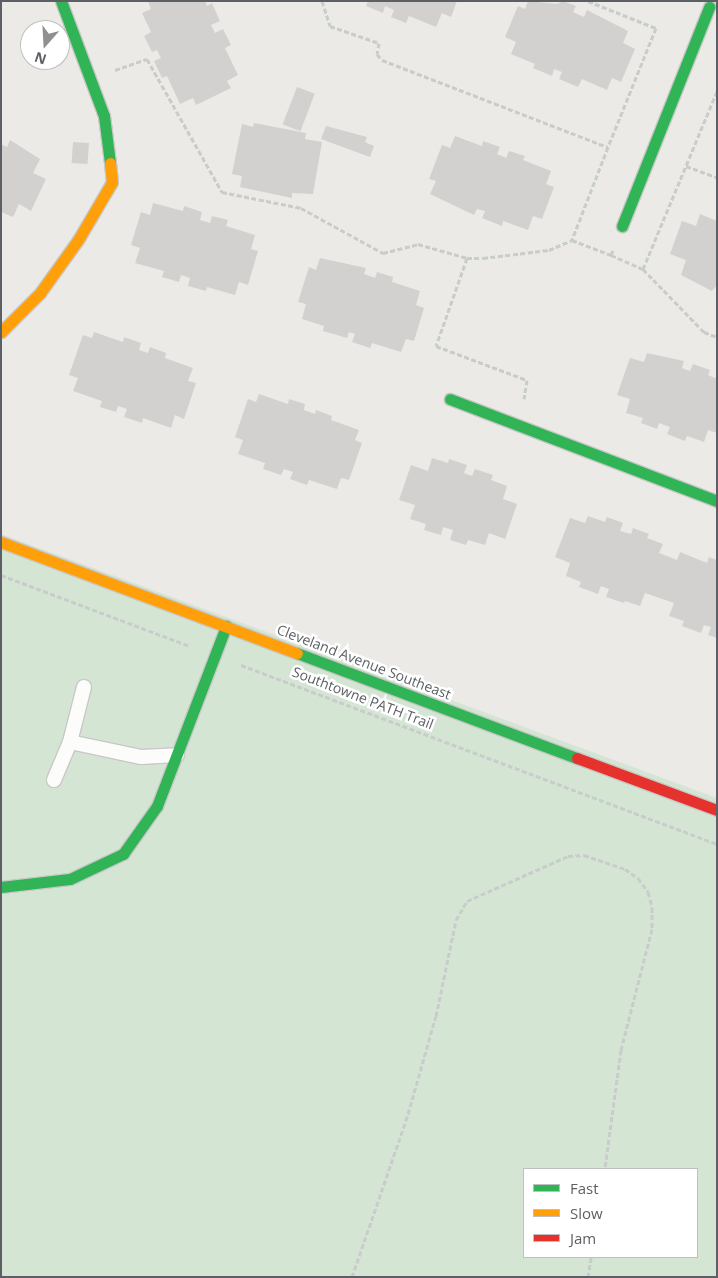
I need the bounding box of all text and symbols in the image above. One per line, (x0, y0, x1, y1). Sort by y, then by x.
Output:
north arrow (20, 20, 70, 70)
text: N (32, 48, 49, 70)
street label: Cleveland Avenue Southeast (275, 621, 453, 703)
street label: Southtowne PATH Trail (290, 663, 436, 733)
legend (523, 1168, 698, 1258)
text: Fast (570, 1178, 599, 1198)
text: Slow (570, 1203, 603, 1223)
text: Jam (570, 1228, 596, 1248)

